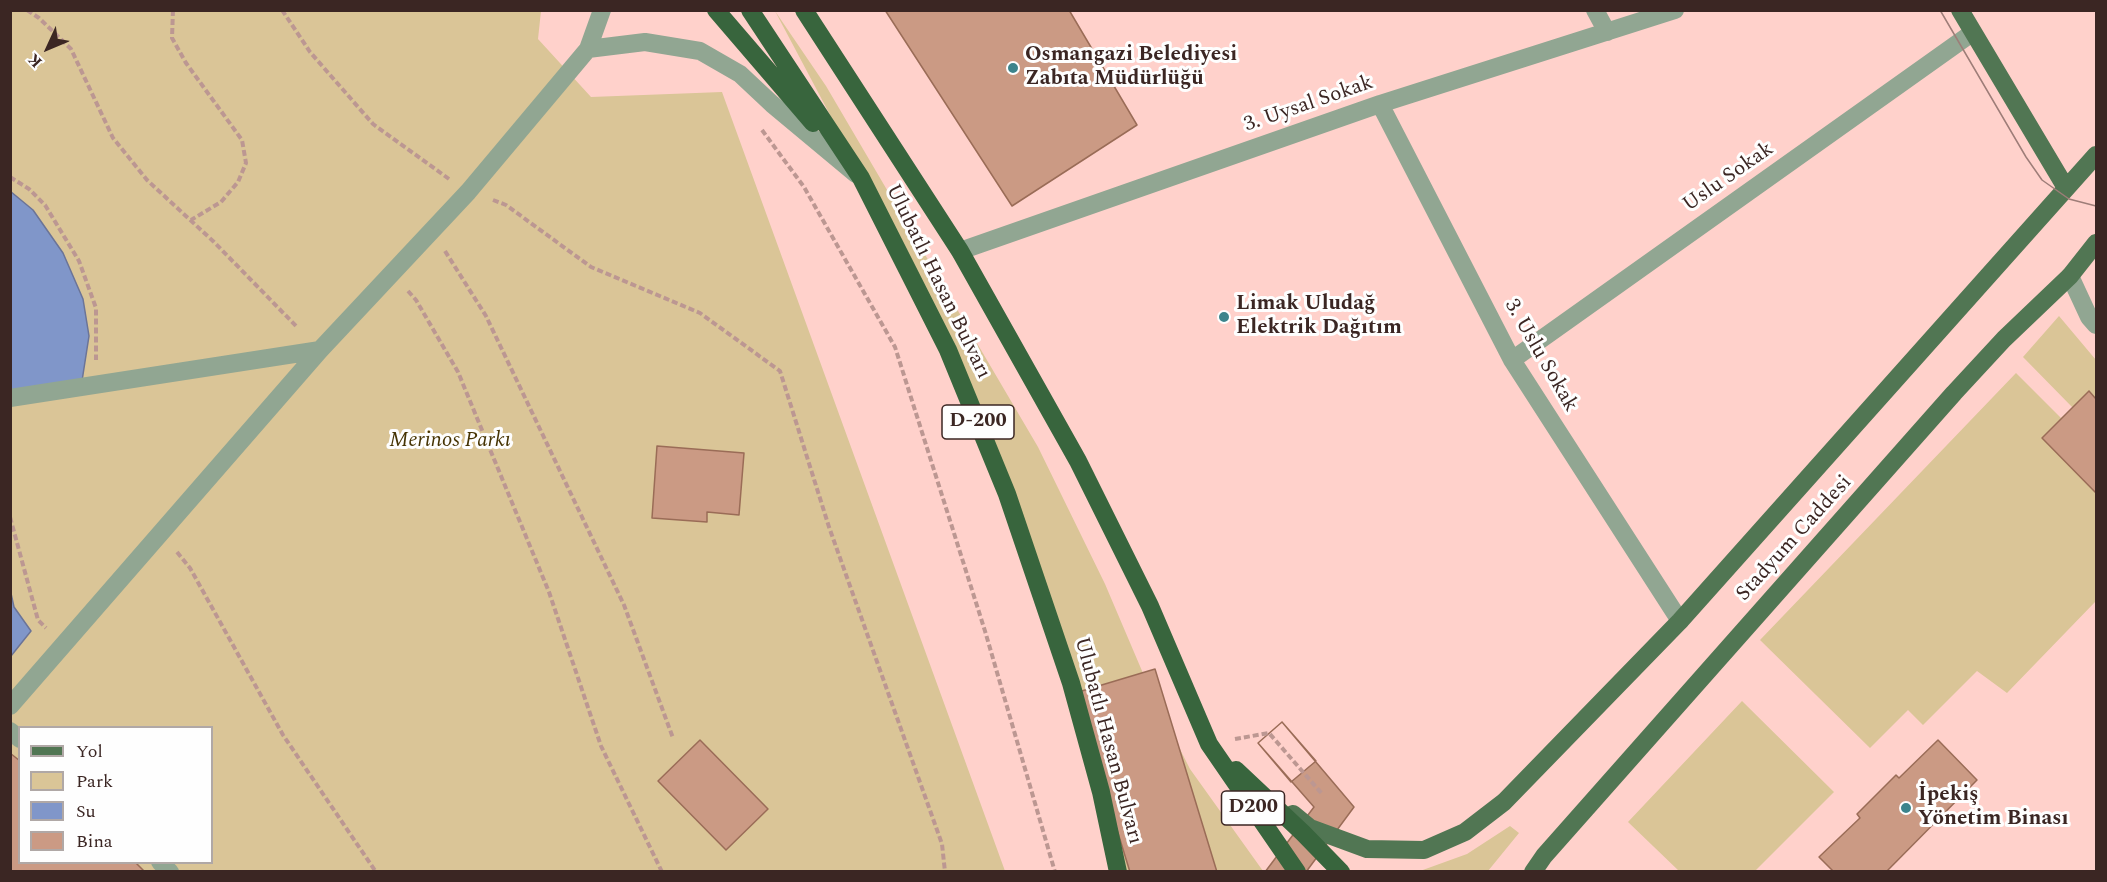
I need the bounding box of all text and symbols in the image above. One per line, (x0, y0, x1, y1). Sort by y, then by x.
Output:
north arrow (18, 18, 78, 78)
place label: Osmangazi Belediyesi Zabıta Müdürlüğü (1025, 43, 1237, 93)
text: K (22, 48, 48, 73)
marker: Osmangazi Belediyesi Zabıta Müdürlüğü (1006, 61, 1020, 75)
street label: 3. Uysal Sokak (1241, 71, 1377, 139)
street label: Uslu Sokak (1679, 138, 1779, 218)
street label: Ulubatlı Hasan Bulvarı (879, 181, 995, 383)
place label: Limak Uludağ Elektrik Dağıtım (1236, 292, 1402, 342)
street label: 3. Uslu Sokak (1498, 295, 1582, 417)
marker: Limak Uludağ Elektrik Dağıtım (1217, 310, 1231, 324)
road number: D-200 (942, 405, 1014, 439)
park label: Merinos Parkı (389, 429, 511, 455)
street label: Stadyum Caddesi (1732, 471, 1858, 607)
street label: Ulubatlı Hasan Bulvarı (1067, 635, 1147, 847)
legend (18, 726, 213, 864)
text: Yol (76, 738, 103, 765)
text: Park (76, 768, 113, 795)
place label: İpekiş Yönetim Binası (1918, 783, 2068, 833)
road number: D200 (1222, 791, 1284, 825)
text: Su (76, 798, 96, 825)
marker: İpekiş Yönetim Binası (1899, 801, 1913, 815)
text: Bina (76, 828, 113, 855)

